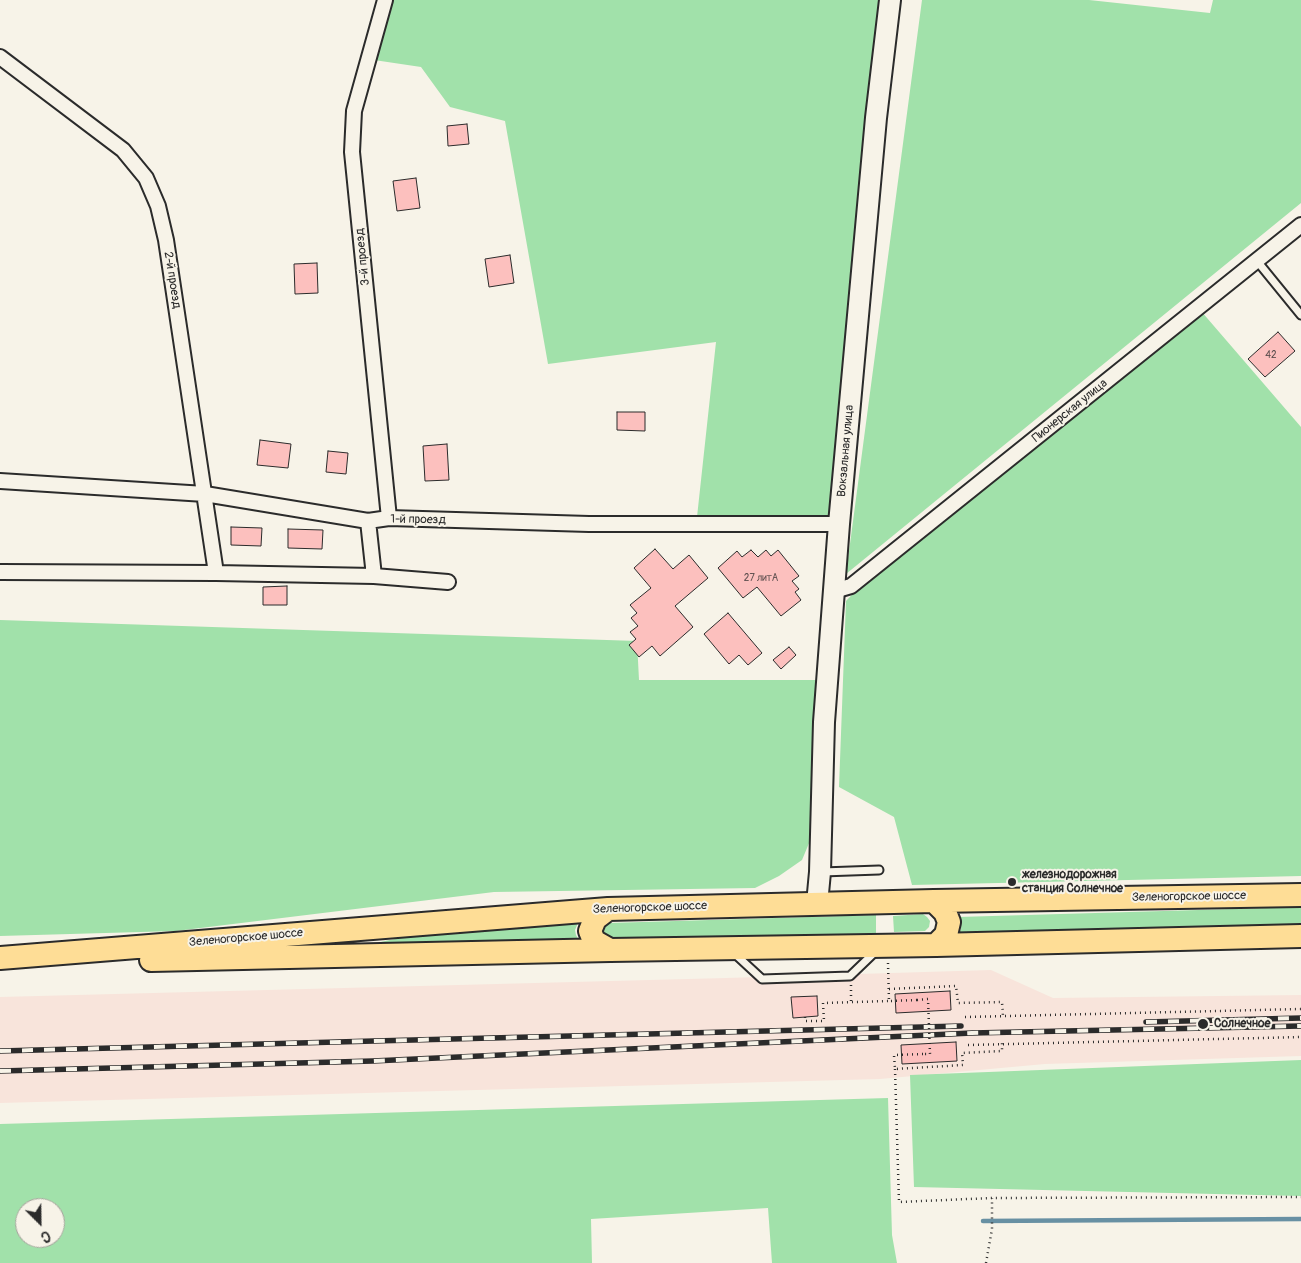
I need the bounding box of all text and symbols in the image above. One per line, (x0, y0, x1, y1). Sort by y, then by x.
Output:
street label: 3-й проезд (353, 228, 373, 286)
street label: 2-й проезд (160, 251, 184, 309)
house number: 42 (1265, 349, 1277, 361)
street label: Пионерская улица (1030, 376, 1110, 446)
street label: Вокзальная улица (835, 404, 857, 498)
street label: 1-й проезд (390, 512, 446, 528)
house number: 27 литА (744, 572, 778, 584)
place label: железнодорожная станция Солнечное (1022, 868, 1123, 896)
marker: железнодорожная станция Солнечное (1006, 876, 1018, 888)
street label: Зеленогорское шоссе (1132, 889, 1246, 905)
street label: Зеленогорское шоссе (593, 899, 707, 917)
street label: Зеленогорское шоссе (188, 926, 304, 950)
marker: Солнечное (1196, 1017, 1210, 1031)
place label: Солнечное (1214, 1017, 1270, 1031)
north arrow (15, 1198, 65, 1248)
text: С (38, 1227, 53, 1246)

